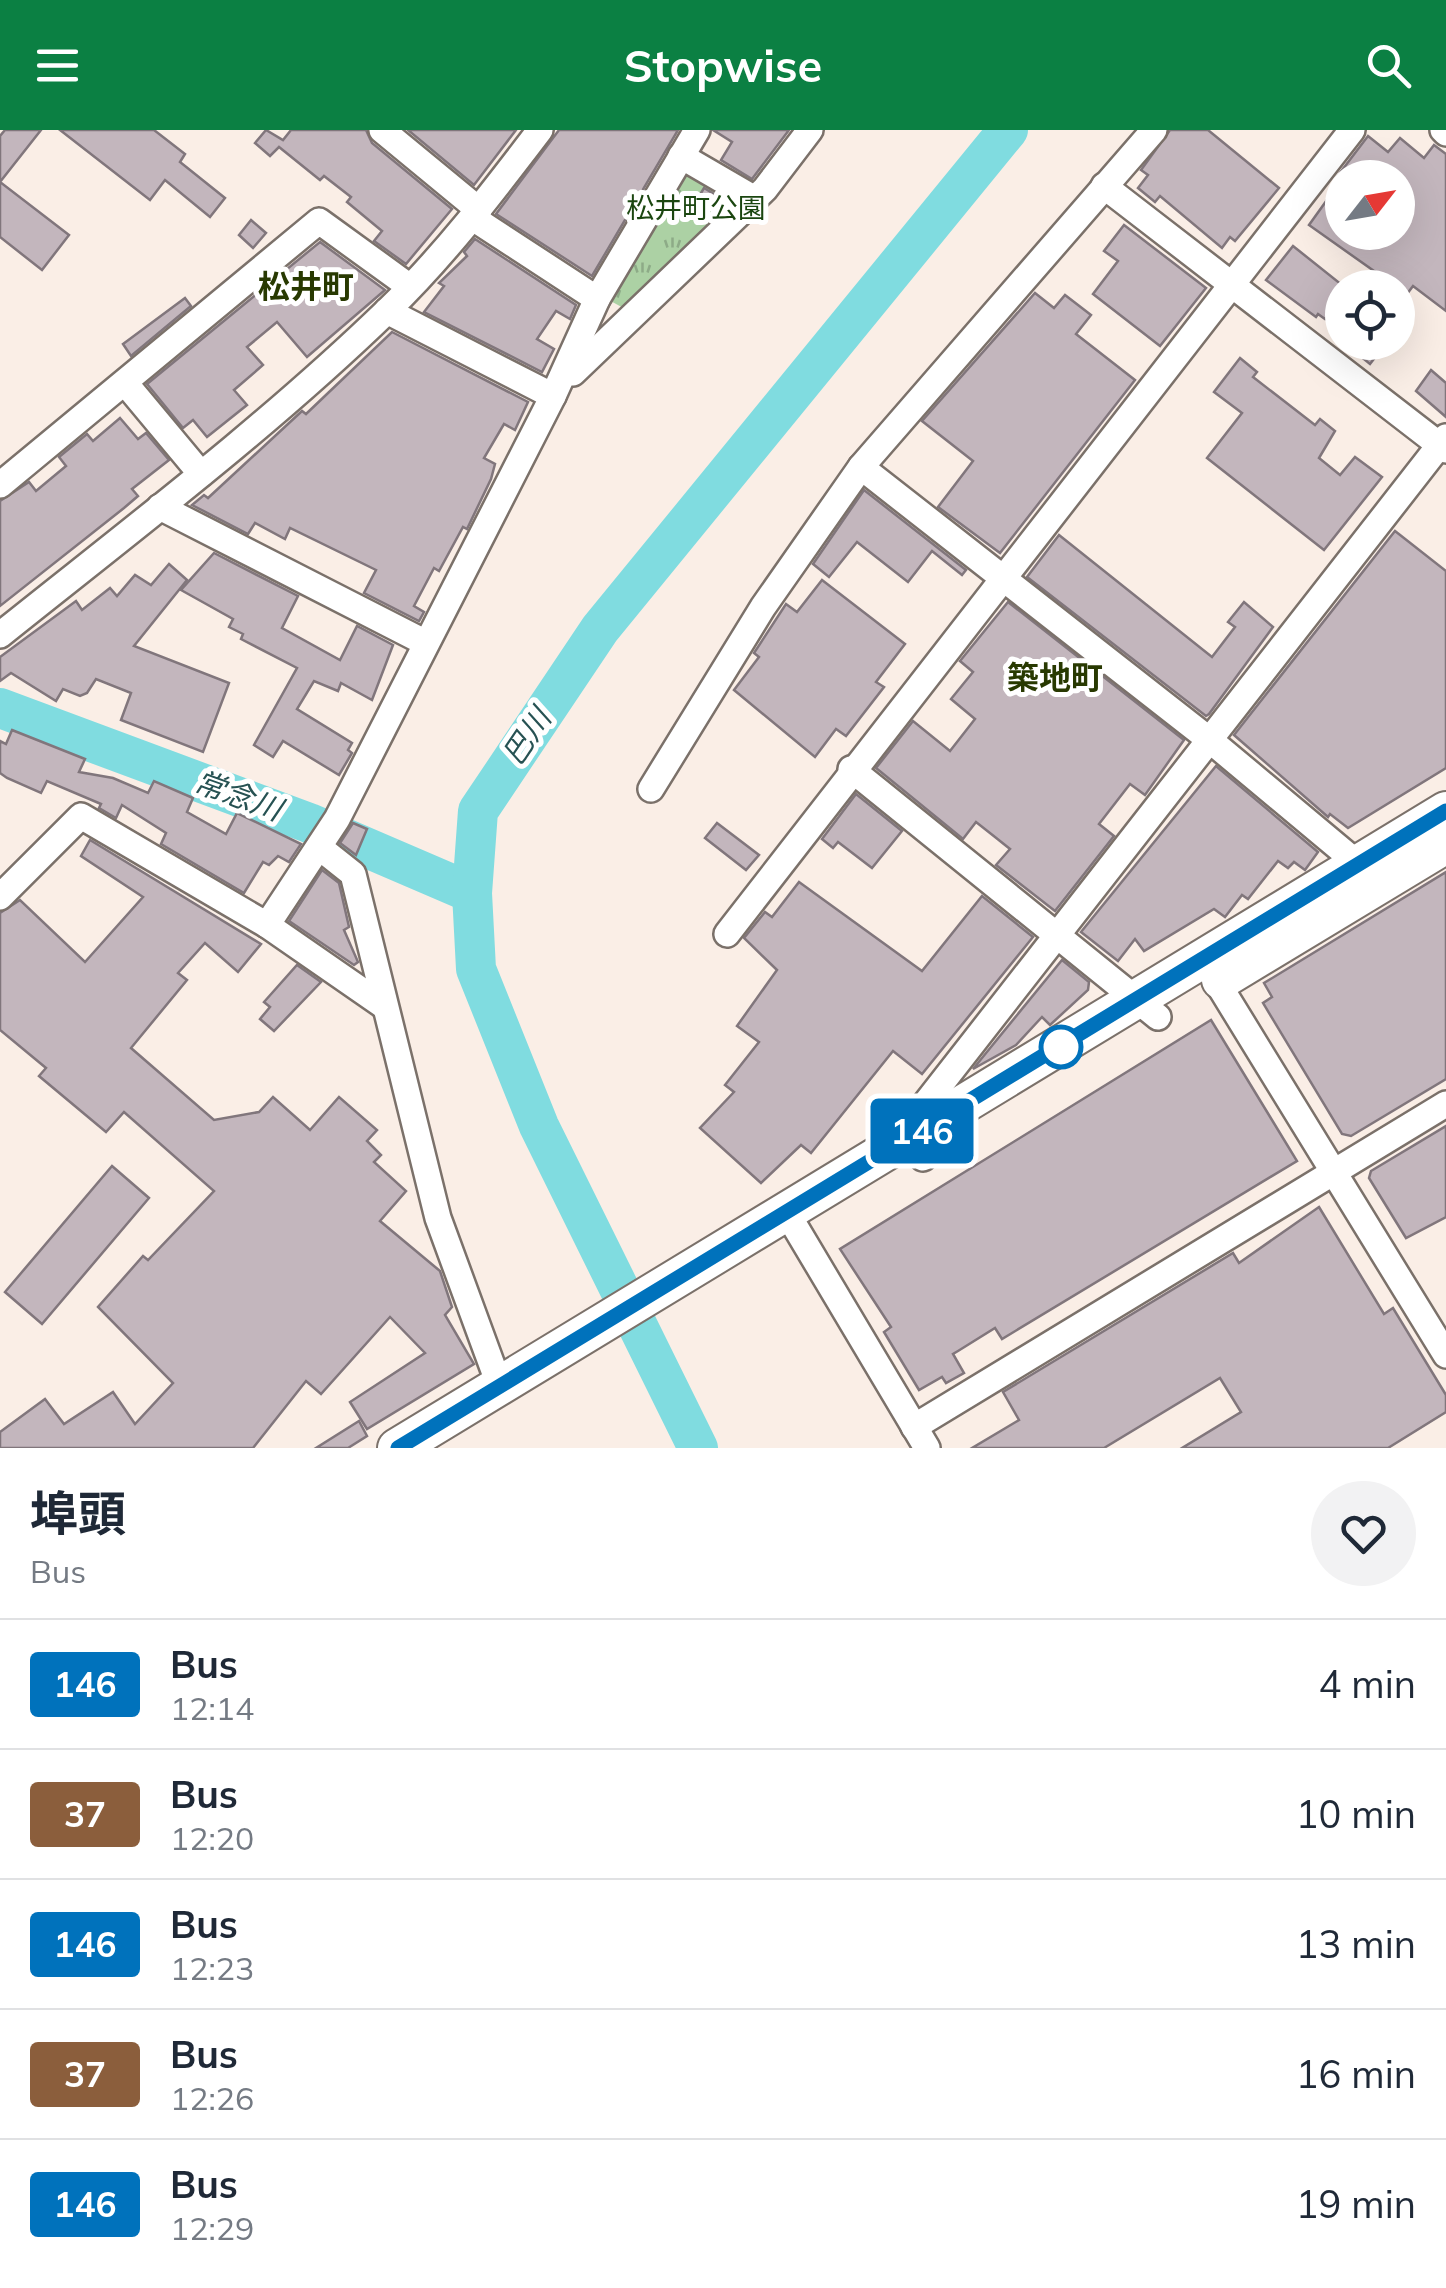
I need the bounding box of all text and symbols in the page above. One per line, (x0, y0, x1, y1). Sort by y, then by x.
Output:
text: Stopwise (624, 37, 822, 93)
icon: menu (30, 38, 85, 93)
icon: search (1361, 38, 1416, 93)
north arrow (1325, 160, 1415, 250)
map controls (1325, 160, 1415, 360)
park label: 松井町公園 (626, 190, 766, 225)
district label: 松井町 (258, 266, 354, 306)
button: locate (1325, 270, 1415, 360)
district label: 築地町 (1007, 657, 1103, 697)
water label: 巴川 (494, 698, 560, 772)
water label: 常念川 (190, 762, 290, 829)
unlabelled marker (1040, 1026, 1082, 1068)
line badge: 146 (864, 1098, 980, 1164)
text: 146 (890, 1109, 954, 1153)
button: heart (1311, 1481, 1416, 1586)
text: 埠頭 (30, 1483, 126, 1543)
text: Bus (30, 1551, 86, 1591)
text: Bus (170, 1640, 238, 1688)
text: 4 min (1319, 1660, 1416, 1708)
text: 146 (53, 1662, 117, 1706)
text: 12:14 (170, 1688, 254, 1728)
text: Bus (170, 1770, 238, 1818)
text: 10 min (1296, 1790, 1416, 1838)
text: 37 (64, 1792, 106, 1836)
text: 12:20 (170, 1818, 254, 1858)
text: Bus (170, 1900, 238, 1948)
text: 13 min (1296, 1920, 1416, 1968)
text: 146 (53, 1922, 117, 1966)
text: 12:23 (170, 1948, 254, 1988)
text: Bus (170, 2030, 238, 2078)
text: 16 min (1296, 2050, 1416, 2098)
text: 37 (64, 2052, 106, 2096)
text: 12:26 (170, 2078, 254, 2118)
text: Bus (170, 2160, 238, 2208)
text: 19 min (1296, 2180, 1416, 2228)
text: 146 (53, 2182, 117, 2226)
text: 12:29 (170, 2208, 254, 2248)

